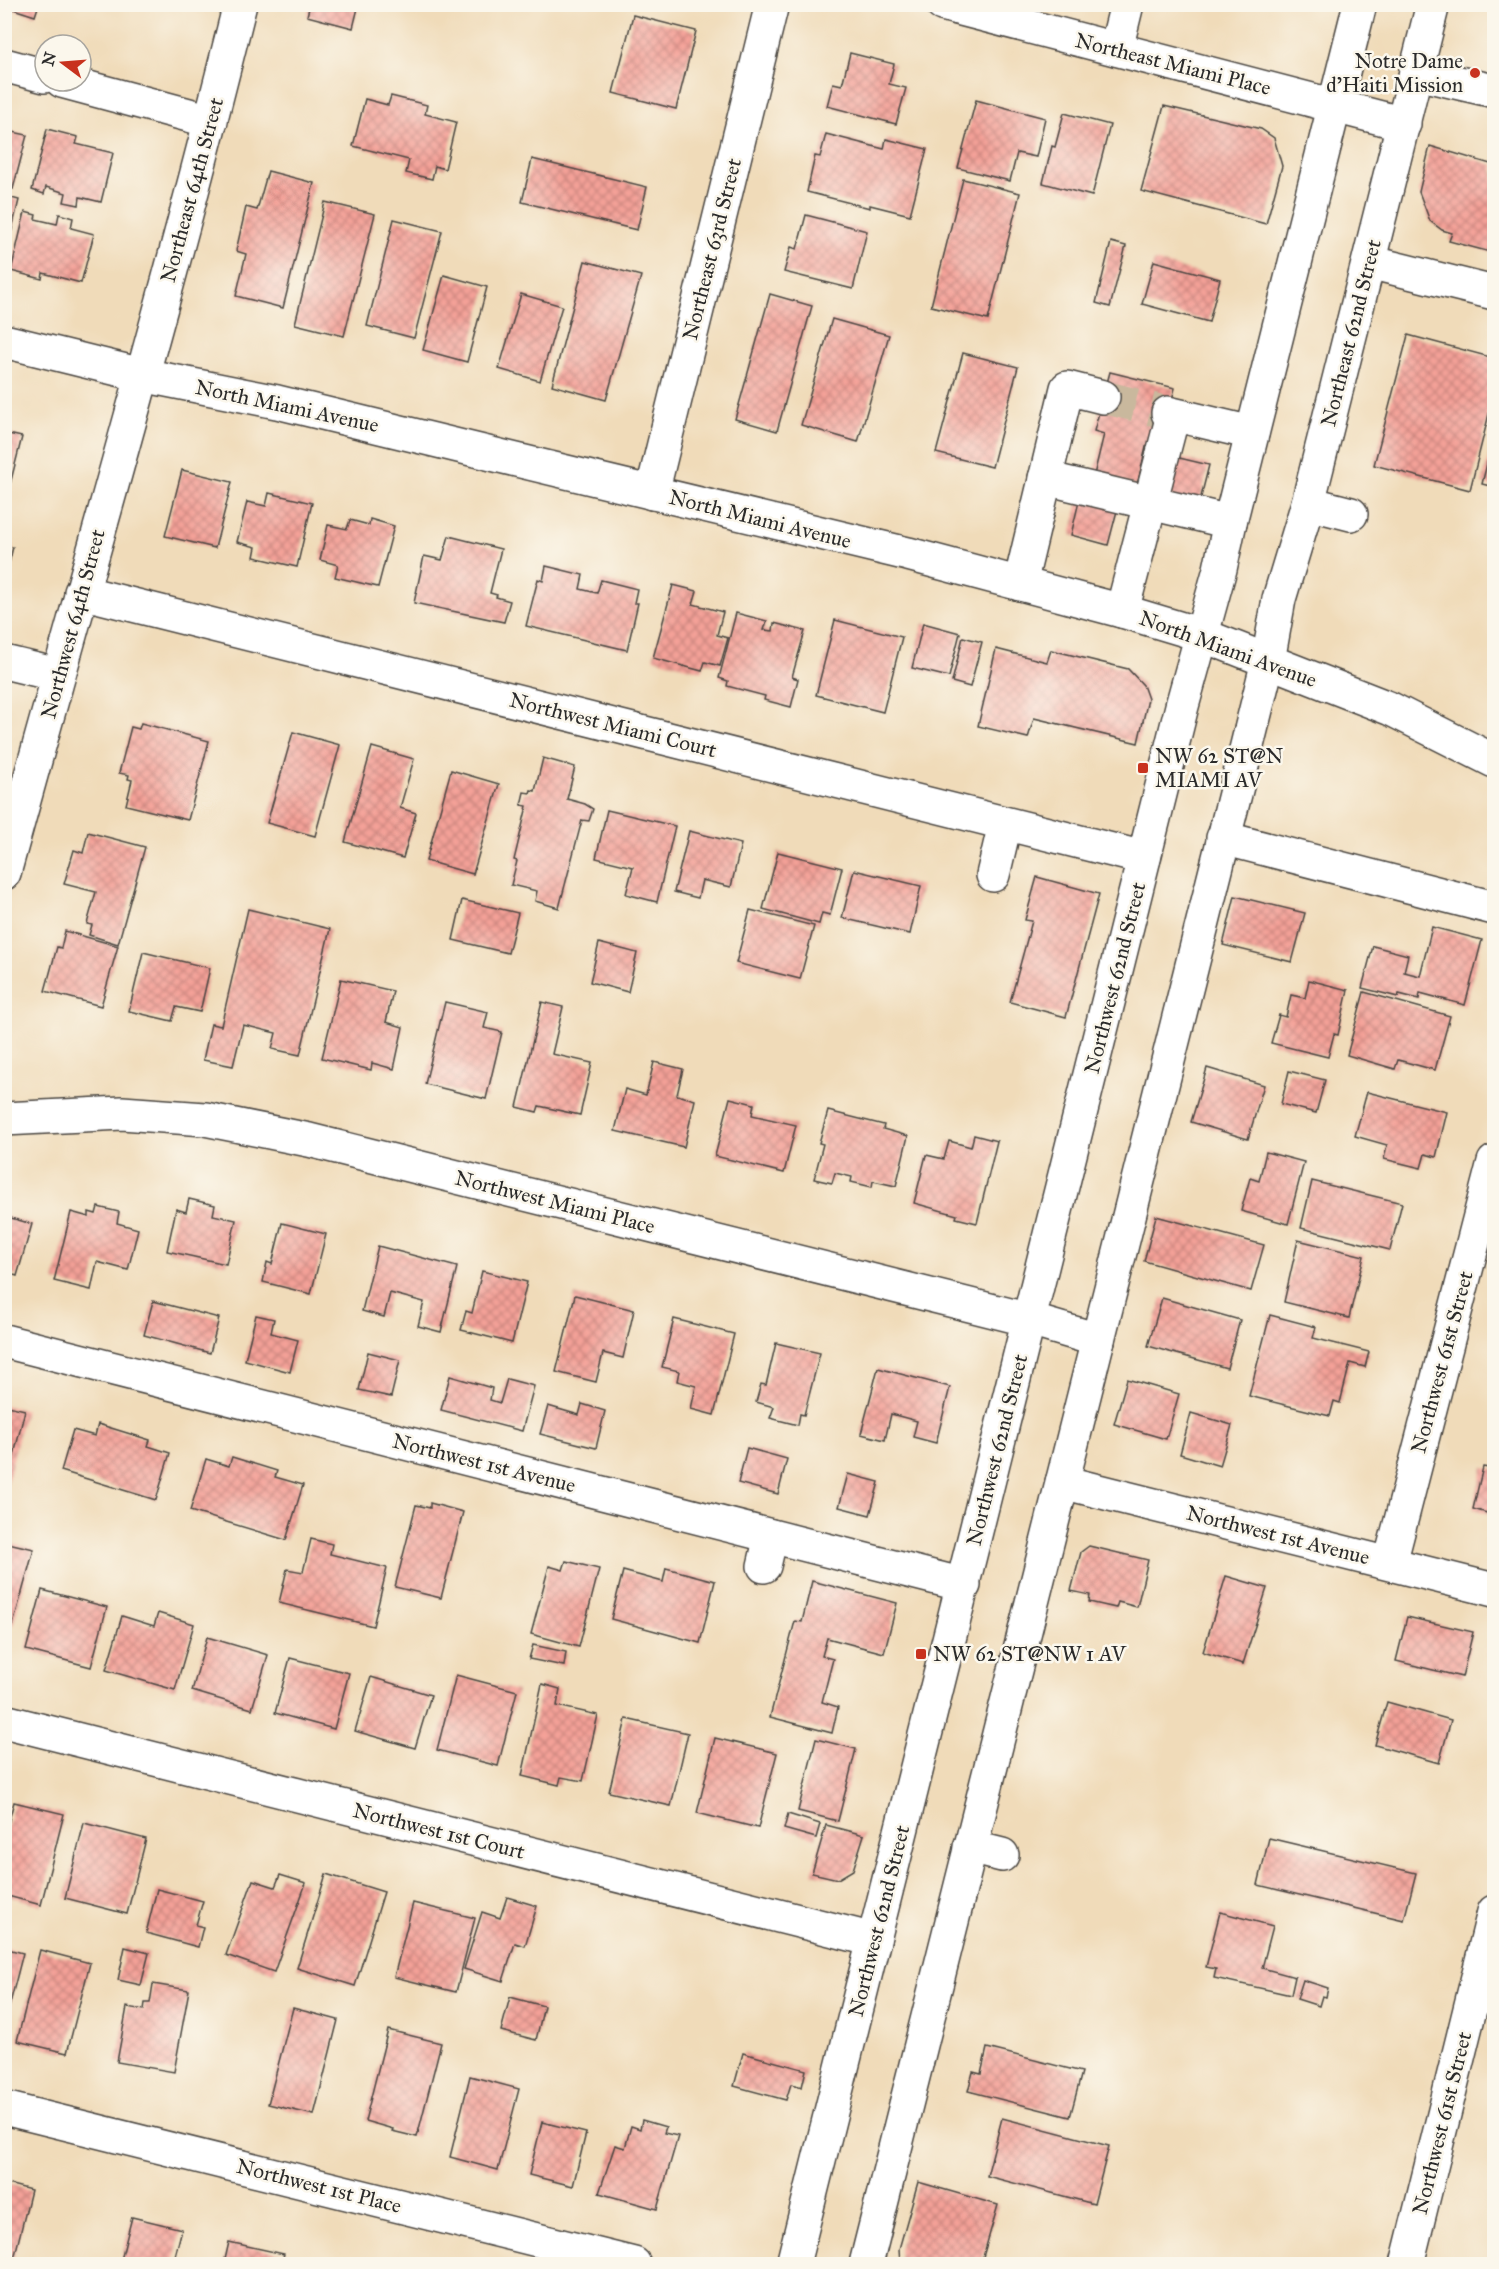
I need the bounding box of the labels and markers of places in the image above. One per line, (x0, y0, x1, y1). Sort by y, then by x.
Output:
place label: Notre Dame d'Haiti Mission (1326, 48, 1463, 98)
marker: Notre Dame d'Haiti Mission (1468, 66, 1482, 80)
place label: NW 62 ST@N MIAMI AV (1155, 743, 1284, 793)
marker: NW 62 ST@N MIAMI AV (1136, 761, 1150, 775)
place label: NW 62 ST@NW 1 AV (933, 1641, 1127, 1667)
marker: NW 62 ST@NW 1 AV (914, 1647, 928, 1661)

